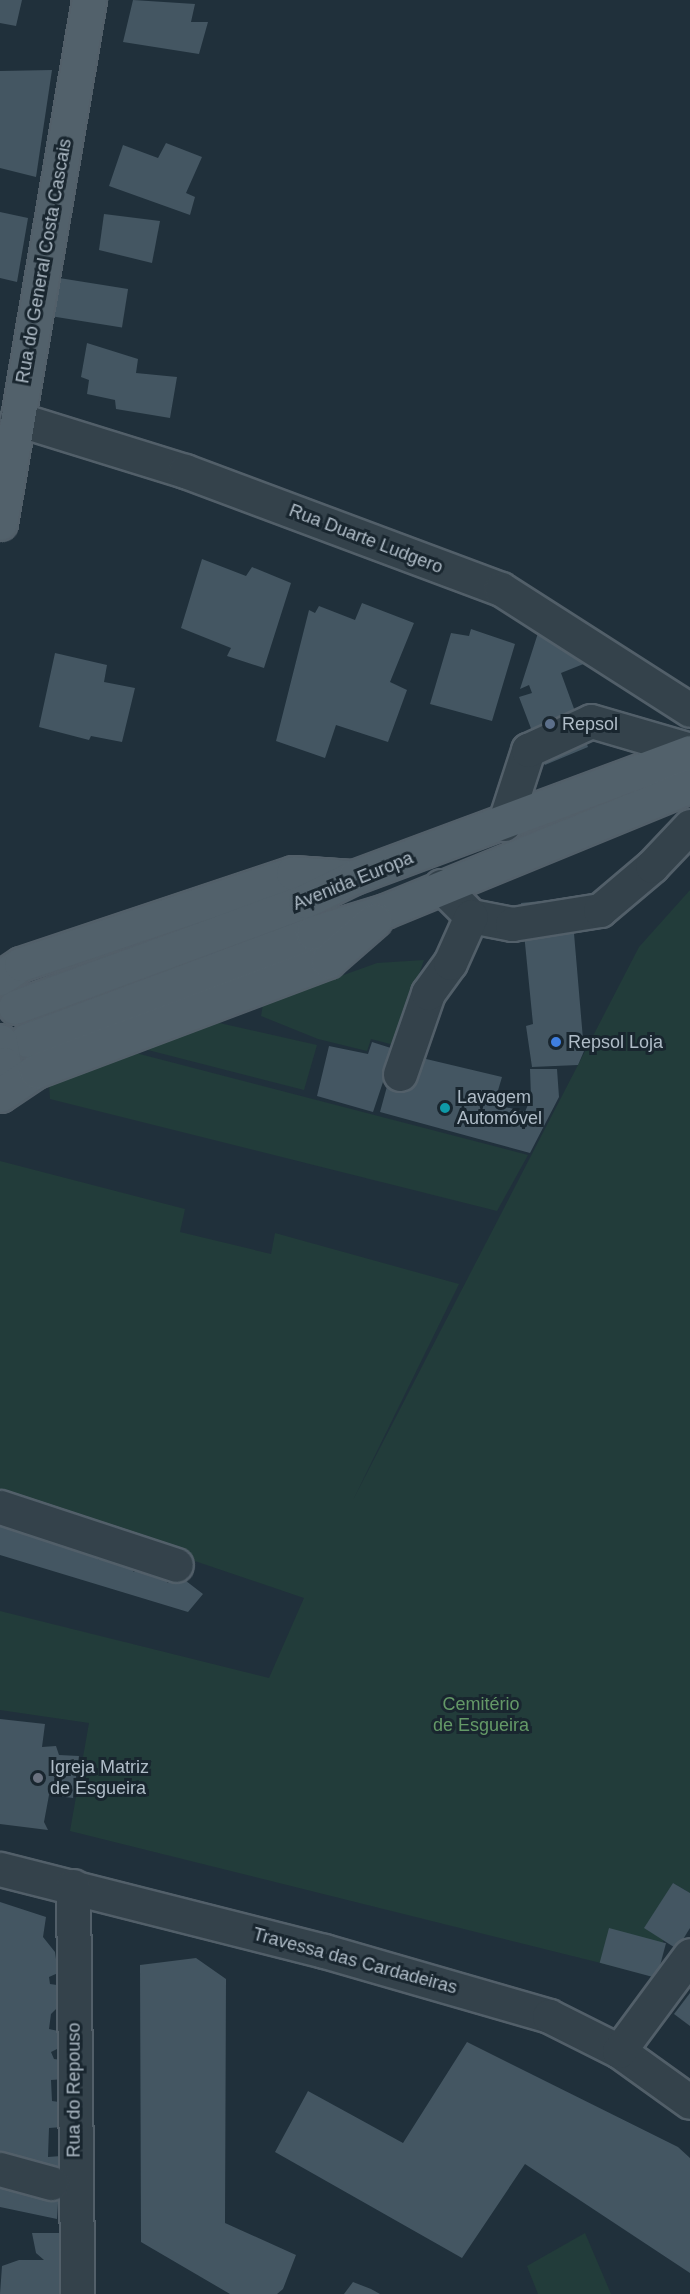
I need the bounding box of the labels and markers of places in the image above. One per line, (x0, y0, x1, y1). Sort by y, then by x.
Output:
place label: Repsol (562, 713, 618, 735)
marker: Repsol (543, 717, 557, 731)
place label: Repsol Loja (568, 1031, 663, 1053)
marker: Repsol Loja (549, 1035, 563, 1049)
place label: Lavagem Automóvel (457, 1087, 542, 1130)
marker: Lavagem Automóvel (438, 1101, 452, 1115)
place label: Igreja Matriz de Esgueira (50, 1757, 149, 1800)
marker: Igreja Matriz de Esgueira (31, 1771, 45, 1785)

